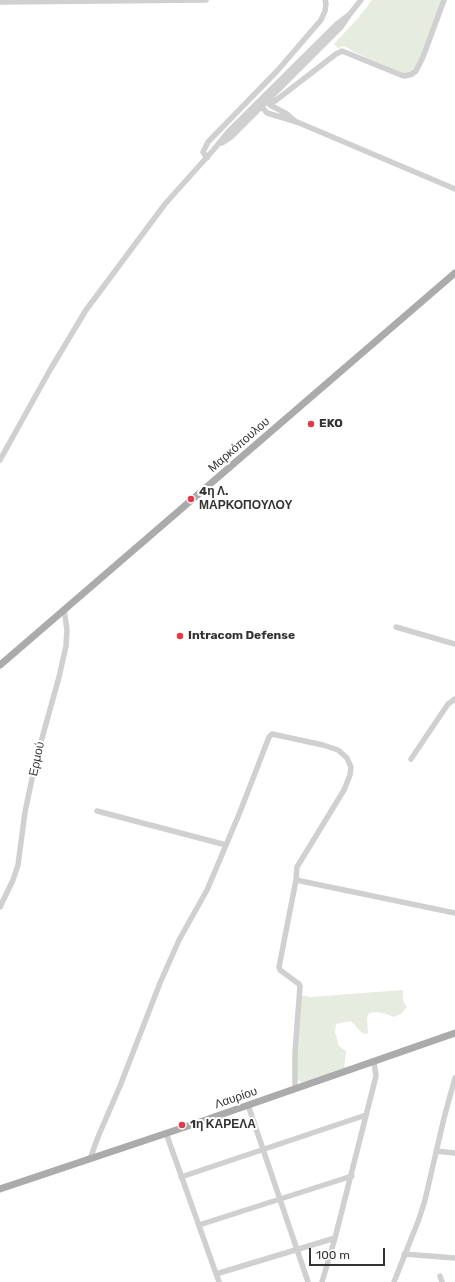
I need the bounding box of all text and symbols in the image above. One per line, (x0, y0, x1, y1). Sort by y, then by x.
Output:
street label: Μαρκόπουλου (205, 414, 273, 476)
place label: EKO (319, 417, 343, 431)
marker: EKO (306, 419, 316, 429)
place label: 4η Λ. ΜΑΡΚΟΠΟΥΛΟΥ (199, 485, 292, 513)
marker: 4η Λ. ΜΑΡΚΟΠΟΥΛΟΥ (186, 494, 196, 504)
place label: Intracom Defense (188, 629, 295, 643)
marker: Intracom Defense (175, 631, 185, 641)
street label: Ερμού (26, 740, 48, 778)
street label: Λαυρίου (213, 1084, 259, 1112)
place label: 1η ΚΑΡΕΛΑ (190, 1118, 256, 1132)
marker: 1η ΚΑΡΕΛΑ (177, 1120, 187, 1130)
scale bar (311, 1240, 387, 1266)
text: 100 m (316, 1248, 350, 1262)

